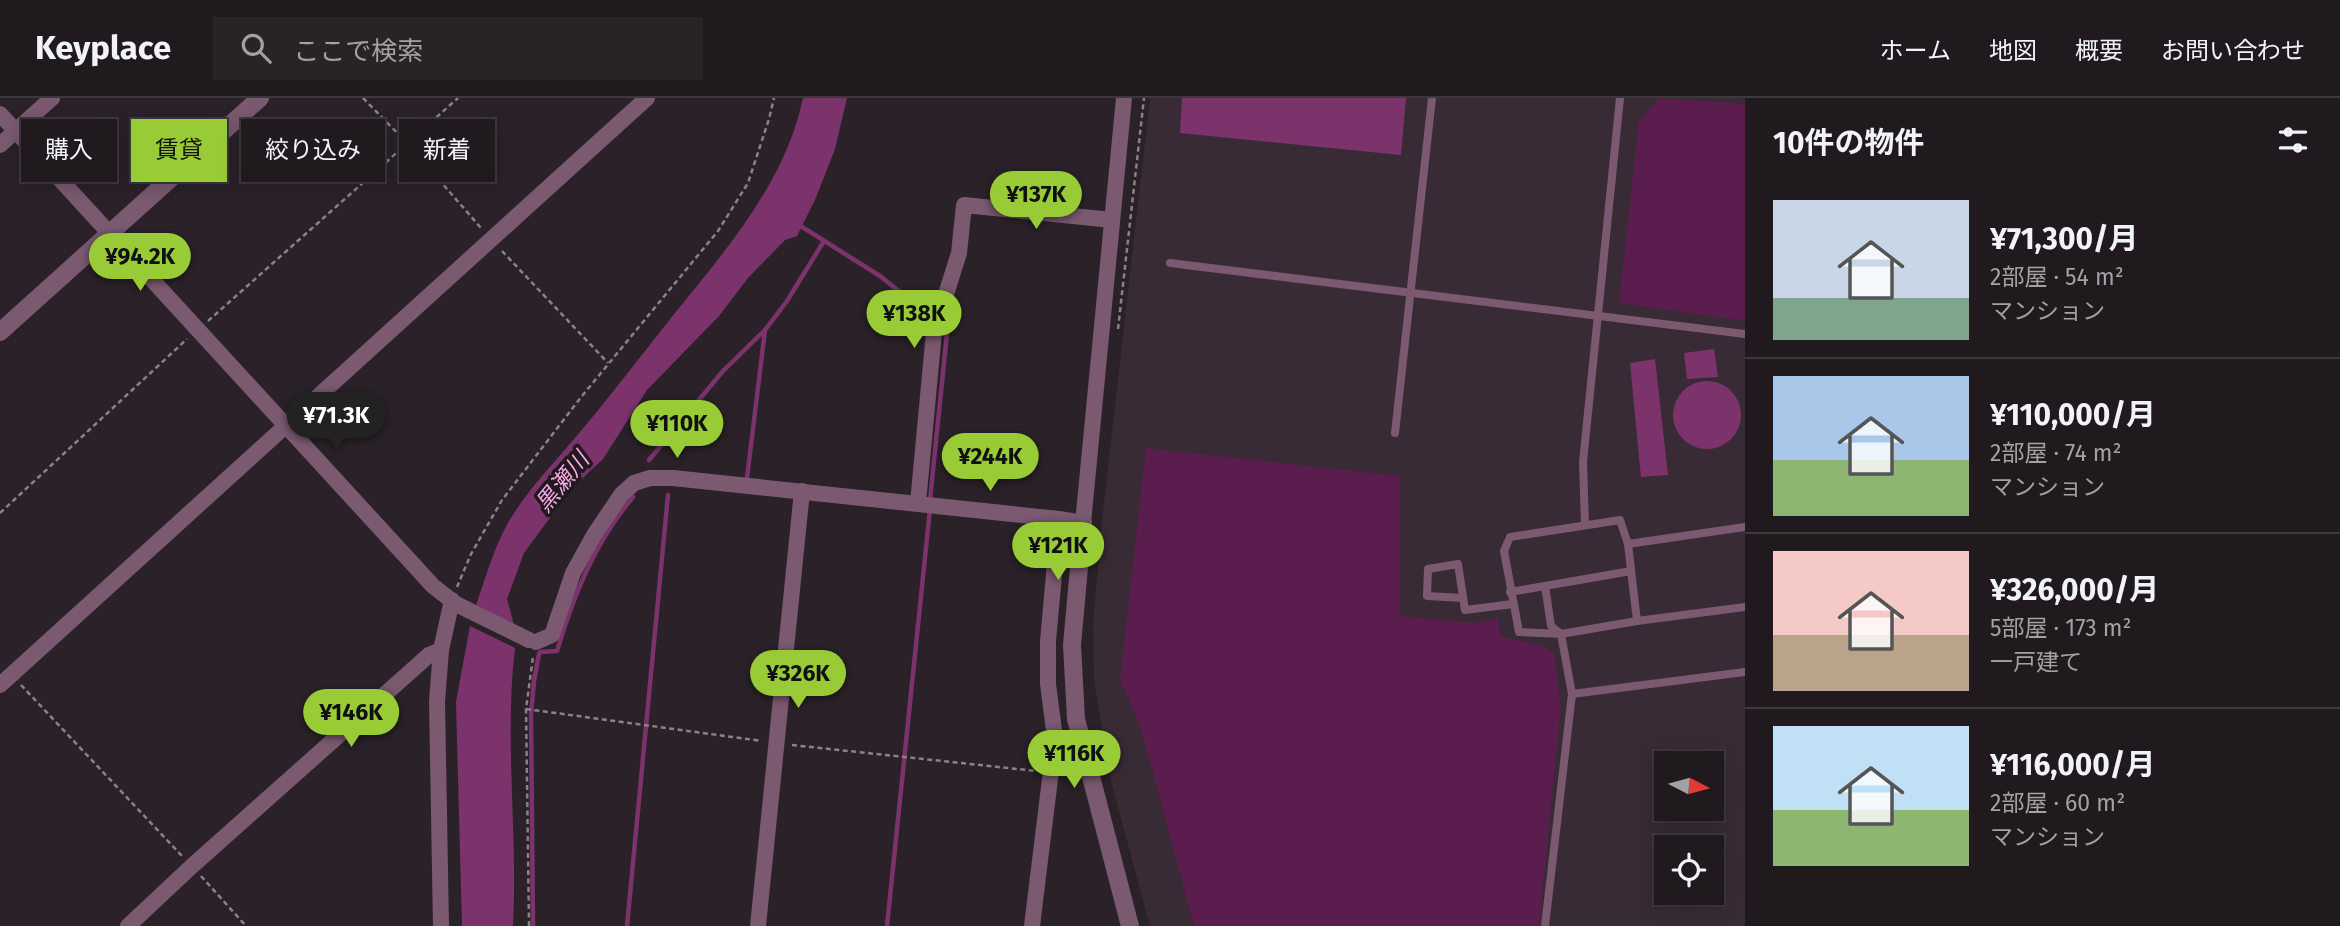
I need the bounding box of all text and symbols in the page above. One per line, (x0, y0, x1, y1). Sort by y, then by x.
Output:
search box (213, 17, 703, 80)
text: Keyplace (35, 28, 171, 68)
icon: search (237, 29, 275, 67)
text: ここで検索 (293, 36, 423, 67)
text: ホーム (1880, 37, 1951, 65)
text: 地図 (1989, 37, 2037, 65)
text: 概要 (2075, 37, 2123, 65)
text: お問い合わせ (2161, 37, 2305, 65)
chip: 購入 (21, 119, 117, 182)
chip: 賃貸 (131, 119, 227, 182)
chip: 絞り込み (241, 119, 385, 182)
chip: 新着 (399, 119, 495, 182)
icon: filters (2274, 121, 2312, 159)
text: 10件の物件 (1773, 125, 1924, 161)
pin: ¥137K (987, 172, 1085, 231)
text: ¥137K (1006, 180, 1066, 208)
text: ¥71,300/月 (1990, 221, 2139, 257)
icon: home (1829, 228, 1913, 312)
pin: ¥94.2K (83, 234, 197, 293)
text: ¥94.2K (105, 242, 175, 270)
text: 2部屋 · 54 m² (1990, 263, 2124, 291)
pin: ¥138K (865, 290, 963, 350)
text: マンション (1990, 297, 2105, 325)
text: ¥138K (883, 299, 945, 327)
pin: ¥71.3K (279, 392, 393, 452)
text: ¥110,000/月 (1990, 397, 2156, 433)
pin: ¥110K (628, 400, 726, 460)
text: ¥71.3K (303, 401, 369, 429)
icon: home (1829, 404, 1913, 488)
text: ¥110K (646, 409, 708, 437)
pin: ¥244K (941, 434, 1039, 493)
text: 2部屋 · 74 m² (1990, 439, 2122, 467)
text: ¥244K (958, 442, 1022, 470)
water label: 黒瀬川 (529, 444, 596, 518)
text: マンション (1990, 473, 2105, 501)
pin: ¥121K (1009, 522, 1107, 582)
text: ¥121K (1028, 531, 1088, 559)
text: ¥326,000/月 (1990, 572, 2159, 608)
icon: home (1829, 579, 1913, 663)
text: 5部屋 · 173 m² (1990, 614, 2132, 642)
text: 一戸建て (1990, 648, 2082, 676)
pin: ¥326K (749, 650, 847, 710)
text: ¥326K (766, 659, 830, 687)
pin: ¥146K (302, 690, 400, 749)
text: ¥146K (319, 698, 383, 726)
pin: ¥116K (1025, 730, 1123, 790)
text: ¥116K (1044, 739, 1104, 767)
text: ¥116,000/月 (1990, 747, 2155, 783)
north arrow (1654, 751, 1724, 821)
map controls (1654, 751, 1724, 905)
icon: home (1829, 754, 1913, 838)
text: 2部屋 · 60 m² (1990, 789, 2125, 817)
text: マンション (1990, 823, 2105, 851)
button: locate (1654, 835, 1724, 905)

